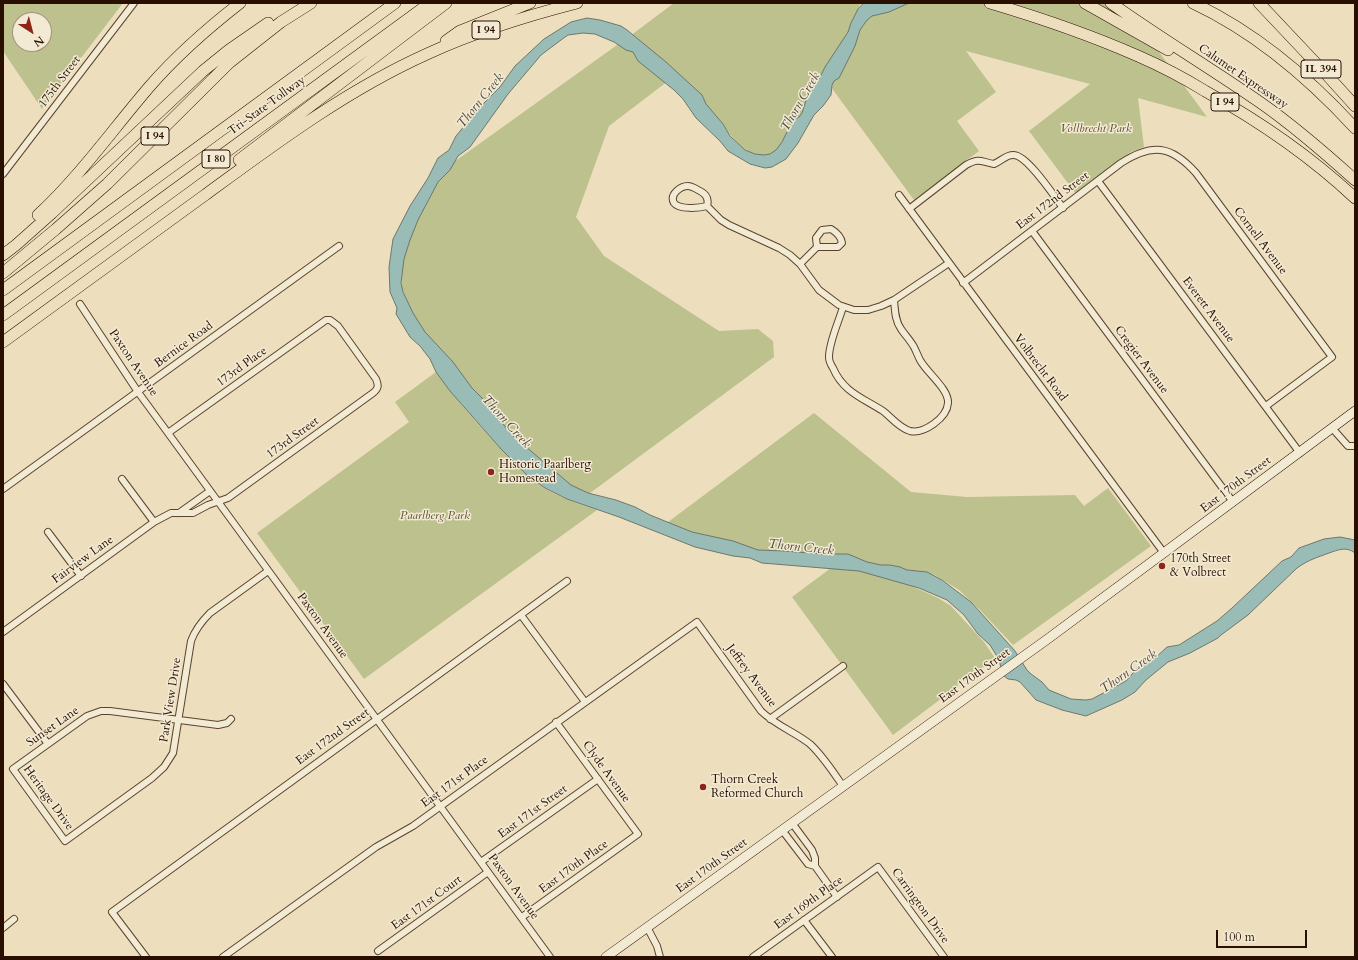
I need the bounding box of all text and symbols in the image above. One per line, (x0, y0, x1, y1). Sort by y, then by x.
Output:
north arrow (12, 12, 52, 52)
road number: I 94 (472, 21, 500, 39)
text: N (30, 32, 47, 50)
street label: Calumet Expressway (1195, 42, 1291, 112)
street label: 175th Street (36, 53, 84, 111)
road number: IL 394 (1301, 60, 1341, 78)
water label: Thorn Creek (778, 70, 824, 134)
water label: Thorn Creek (454, 71, 508, 131)
street label: Tri-State Tollway (226, 73, 308, 139)
road number: I 94 (1211, 93, 1239, 111)
park label: Vollbrecht Park (1060, 122, 1132, 136)
road number: I 94 (141, 127, 169, 145)
road number: I 80 (202, 150, 230, 168)
street label: East 172nd Street (1014, 169, 1092, 233)
street label: Cornell Avenue (1230, 205, 1290, 277)
street label: Everett Avenue (1179, 274, 1237, 346)
street label: Bernice Road (152, 319, 216, 371)
street label: Cregier Avenue (1111, 323, 1171, 397)
street label: Paxton Avenue (105, 327, 161, 399)
street label: Volbrecht Road (1010, 332, 1070, 404)
street label: 173rd Place (214, 344, 270, 390)
water label: Thorn Creek (478, 392, 534, 452)
street label: 173rd Street (264, 414, 322, 462)
street label: East 170th Street (1198, 454, 1274, 516)
place label: Historic Paarlberg Homestead (499, 458, 591, 486)
marker: Historic Paarlberg Homestead (486, 467, 496, 477)
park label: Paarlberg Park (400, 509, 470, 523)
street label: Fairview Lane (50, 533, 116, 587)
water label: Thorn Creek (768, 537, 834, 559)
place label: 170th Street & Volbrect (1170, 552, 1231, 580)
marker: 170th Street & Volbrect (1157, 561, 1167, 571)
street label: Paxton Avenue (293, 590, 351, 662)
street label: Jeffrey Avenue (723, 642, 779, 710)
street label: East 170th Street (937, 645, 1013, 707)
water label: Thorn Creek (1098, 647, 1160, 697)
street label: Park View Drive (157, 656, 185, 744)
street label: Sunset Lane (24, 704, 82, 750)
street label: East 172nd Street (293, 706, 373, 768)
street label: Clyde Avenue (579, 738, 633, 806)
street label: East 171st Place (419, 753, 491, 811)
street label: Heritage Drive (20, 763, 76, 833)
place label: Thorn Creek Reformed Church (711, 773, 803, 801)
street label: East 171st Street (496, 782, 570, 842)
marker: Thorn Creek Reformed Church (698, 782, 708, 792)
street label: East 170th Street (674, 835, 750, 897)
street label: East 170th Place (537, 837, 611, 897)
street label: Paxton Avenue (484, 851, 542, 923)
street label: Carrington Drive (888, 866, 952, 946)
street label: East 171st Court (389, 873, 465, 933)
street label: East 169th Place (772, 873, 846, 933)
scale bar (1218, 922, 1309, 948)
text: 100 m (1223, 929, 1255, 945)

